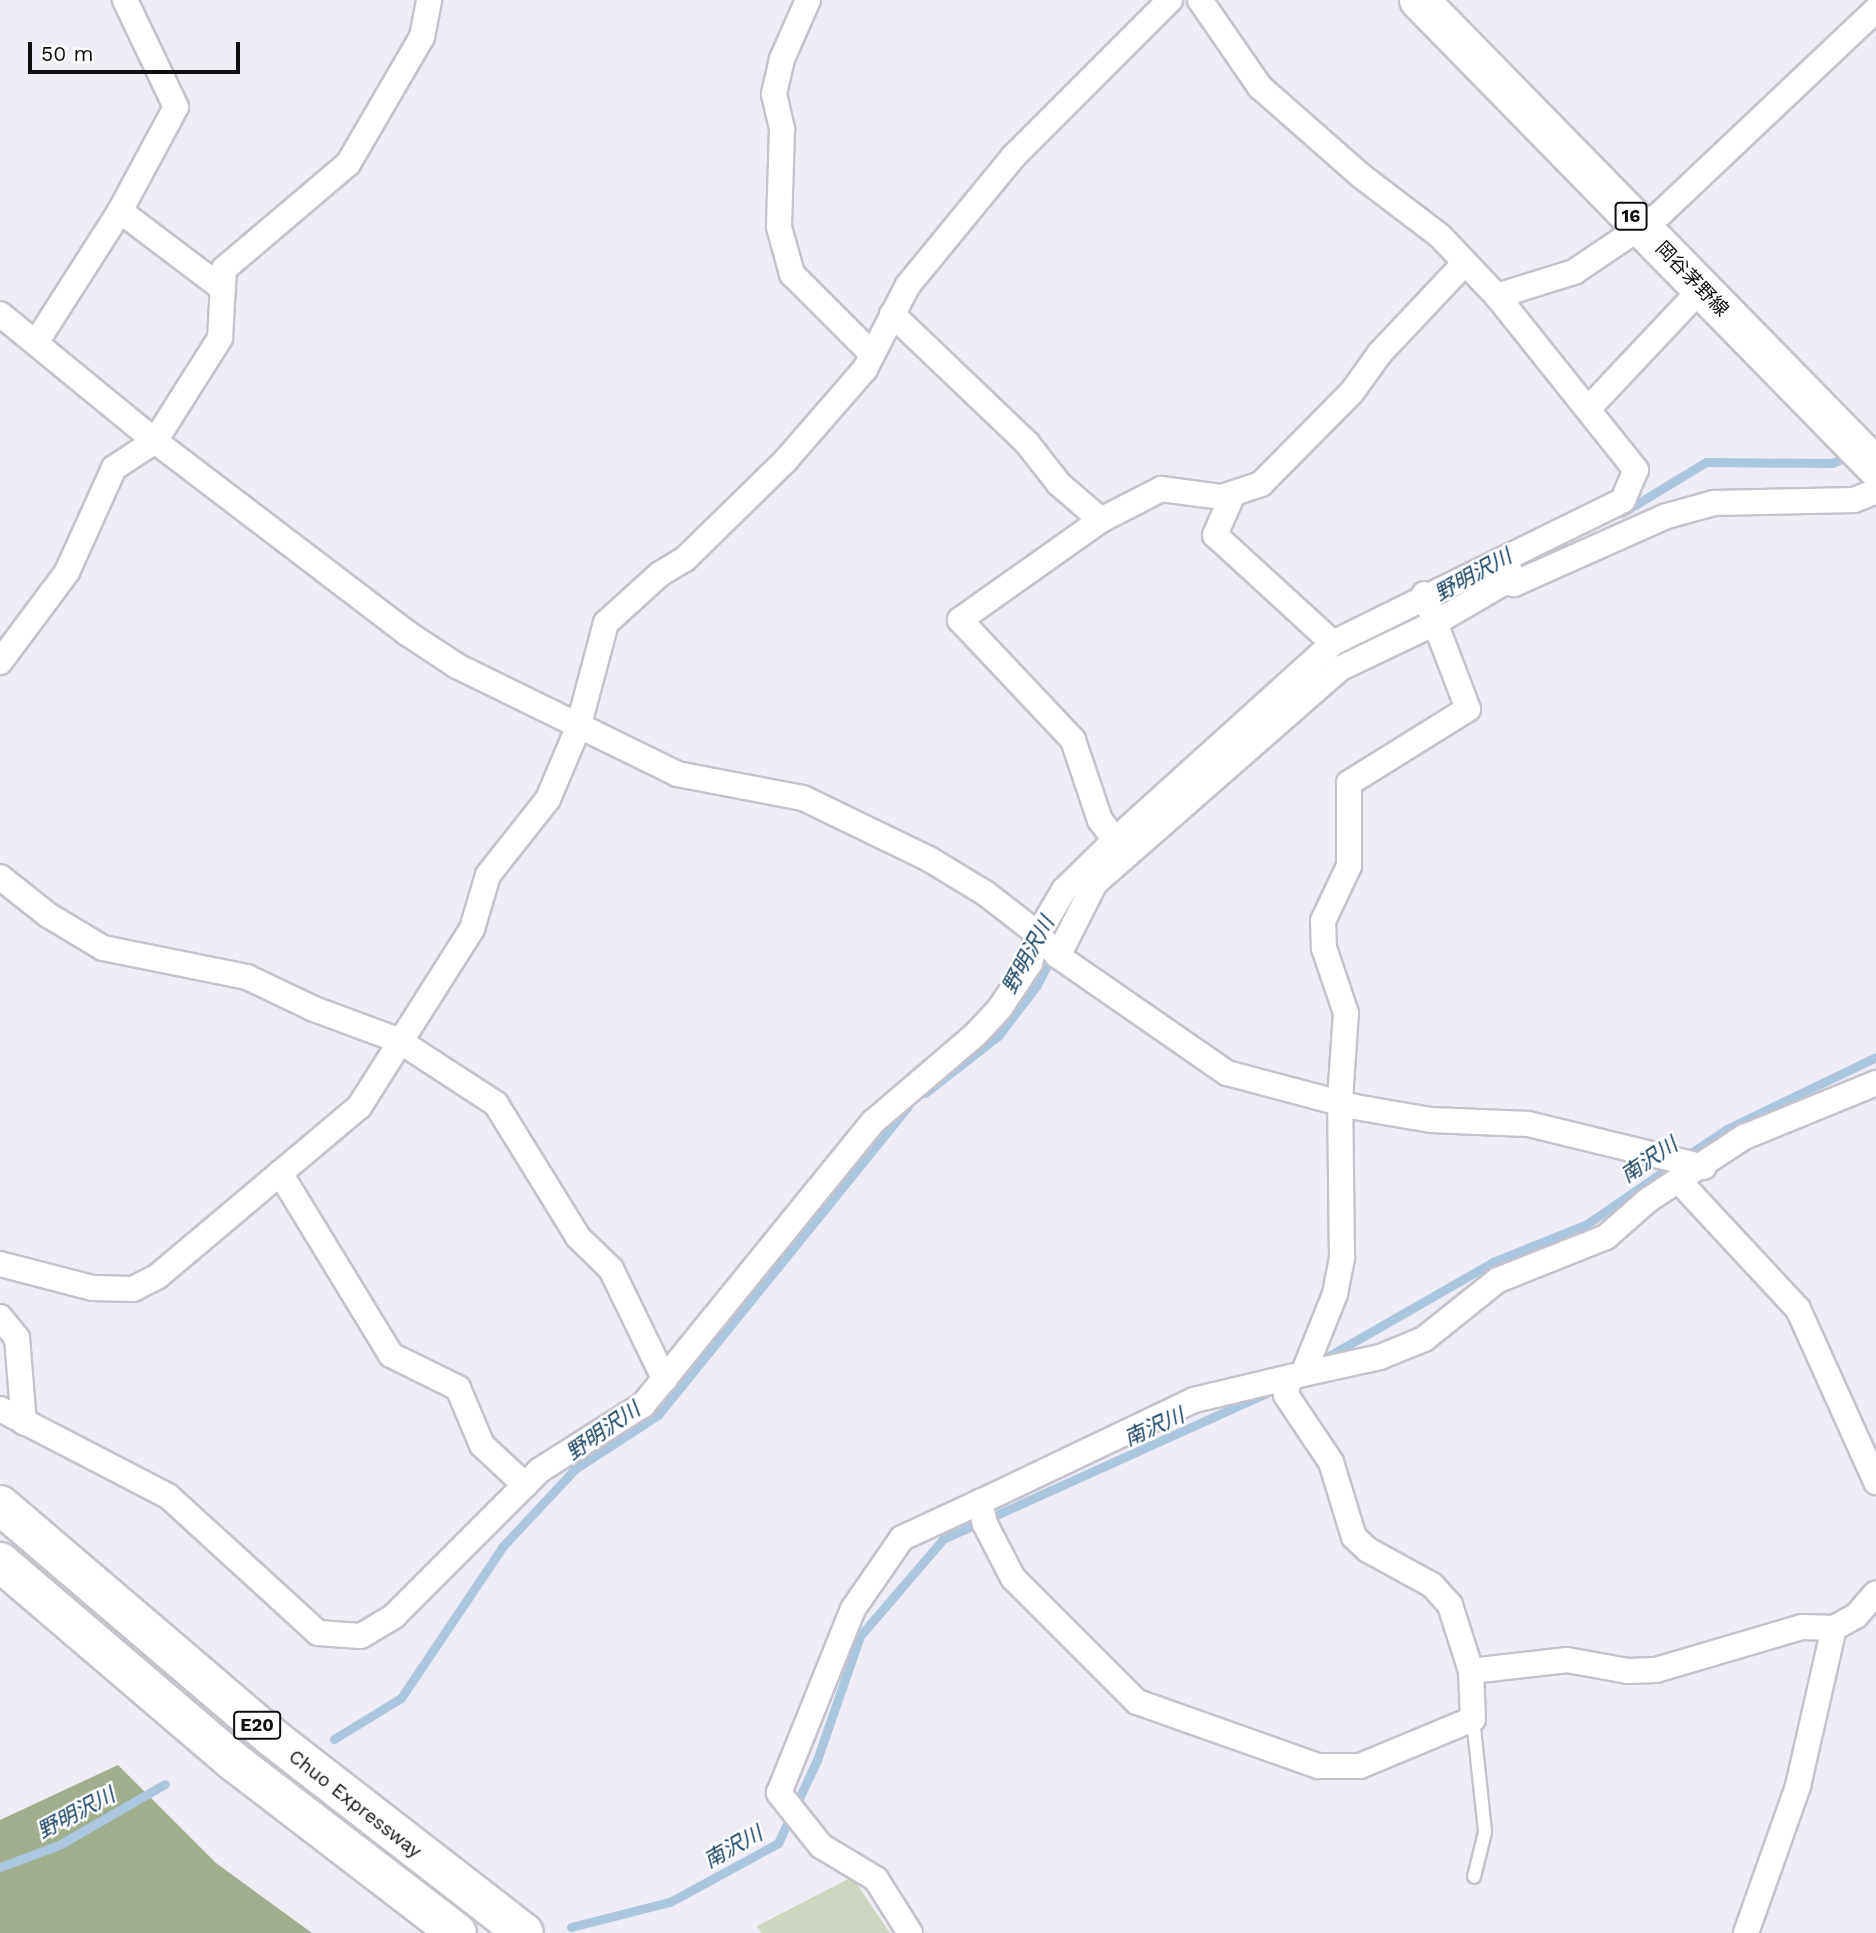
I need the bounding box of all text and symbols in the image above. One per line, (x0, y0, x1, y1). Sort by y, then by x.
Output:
scale bar (32, 28, 243, 72)
text: 50 m (41, 41, 93, 66)
road number: 16 (1614, 202, 1648, 230)
street label: 岡谷茅野線 (1651, 237, 1733, 321)
water label: 野明沢川 (1430, 544, 1516, 606)
water label: 野明沢川 (997, 912, 1059, 998)
water label: 南沢川 (1616, 1132, 1682, 1188)
water label: 野明沢川 (561, 1397, 645, 1465)
water label: 南沢川 (1120, 1403, 1188, 1451)
road number: E20 (232, 1710, 282, 1740)
street label: Chuo Expressway (284, 1745, 426, 1863)
water label: 野明沢川 (33, 1782, 119, 1844)
water label: 南沢川 (699, 1821, 767, 1873)

